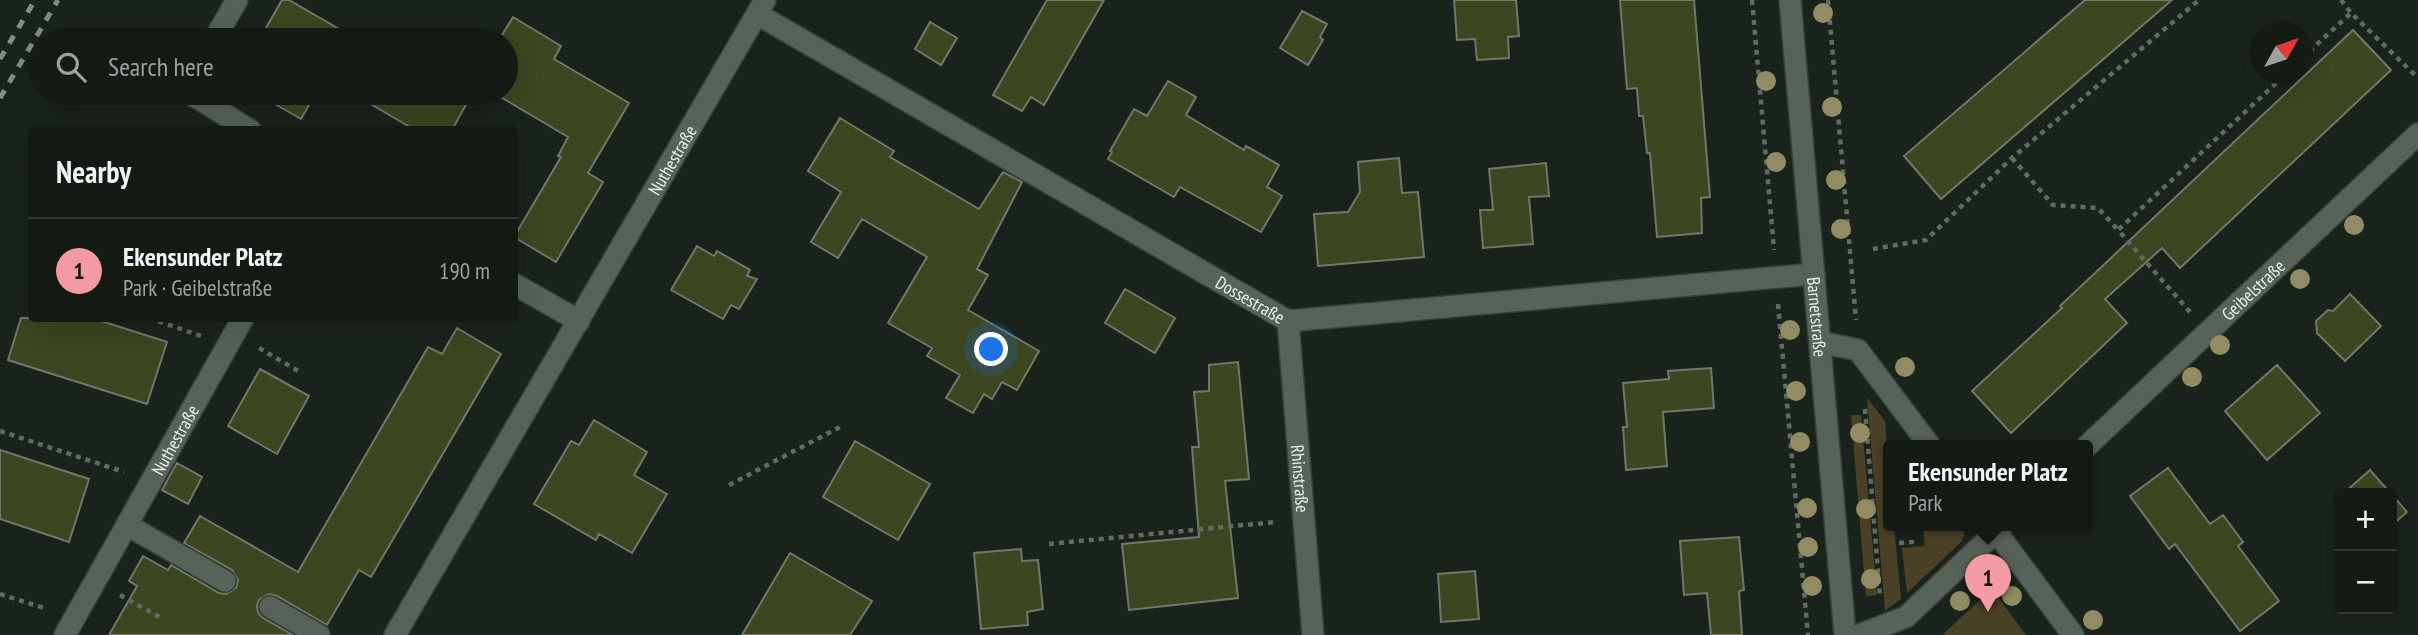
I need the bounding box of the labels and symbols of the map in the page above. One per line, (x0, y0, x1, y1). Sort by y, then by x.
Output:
north arrow (2250, 21, 2313, 84)
street label: Nuthestraße (643, 121, 701, 199)
street label: Geibelstraße (2216, 254, 2290, 325)
street label: Dossestraße (1212, 270, 1289, 328)
street label: Barnetstraße (1803, 276, 1832, 358)
your location (974, 332, 1008, 366)
street label: Nuthestraße (146, 400, 204, 479)
street label: Rhinstraße (1286, 444, 1315, 513)
pin: 1 (1965, 554, 2011, 612)

